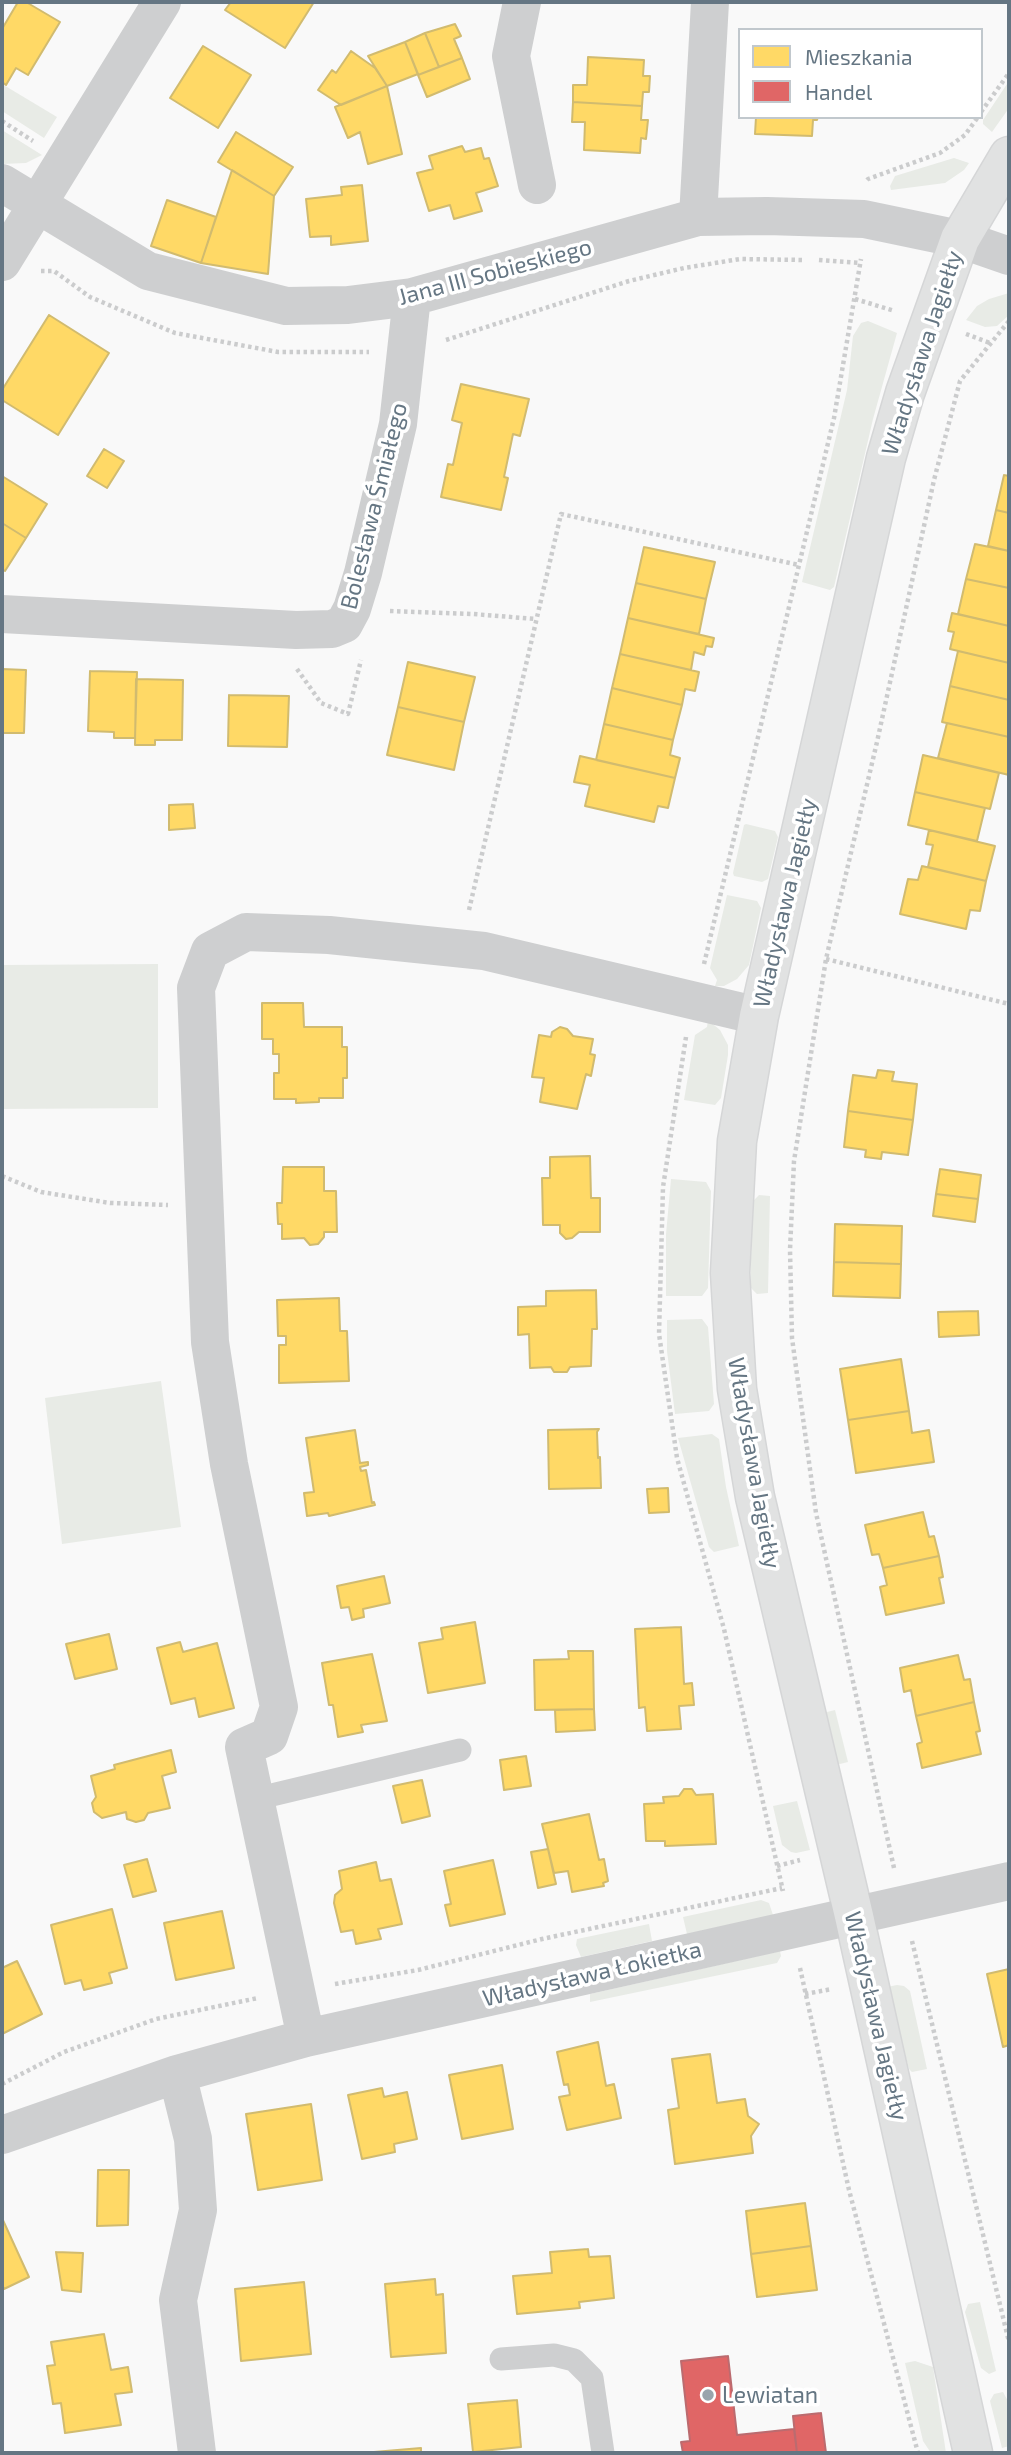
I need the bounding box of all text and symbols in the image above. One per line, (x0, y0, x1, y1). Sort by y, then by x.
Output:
legend (738, 28, 983, 119)
text: Mieszkania (805, 44, 912, 69)
text: Handel (805, 79, 872, 104)
street label: Jana III Sobieskiego (395, 233, 595, 311)
street label: Władysława Jagiełły (876, 247, 968, 459)
street label: Bolesława Śmiałego (335, 400, 413, 612)
street label: Władysława Jagiełły (747, 796, 823, 1010)
street label: Władysława Jagiełły (722, 1355, 786, 1571)
street label: Władysława Jagiełły (838, 1909, 914, 2123)
street label: Władysława Łokietka (480, 1935, 704, 2013)
place label: Lewiatan (722, 2381, 818, 2409)
marker: Lewiatan (700, 2387, 716, 2403)

